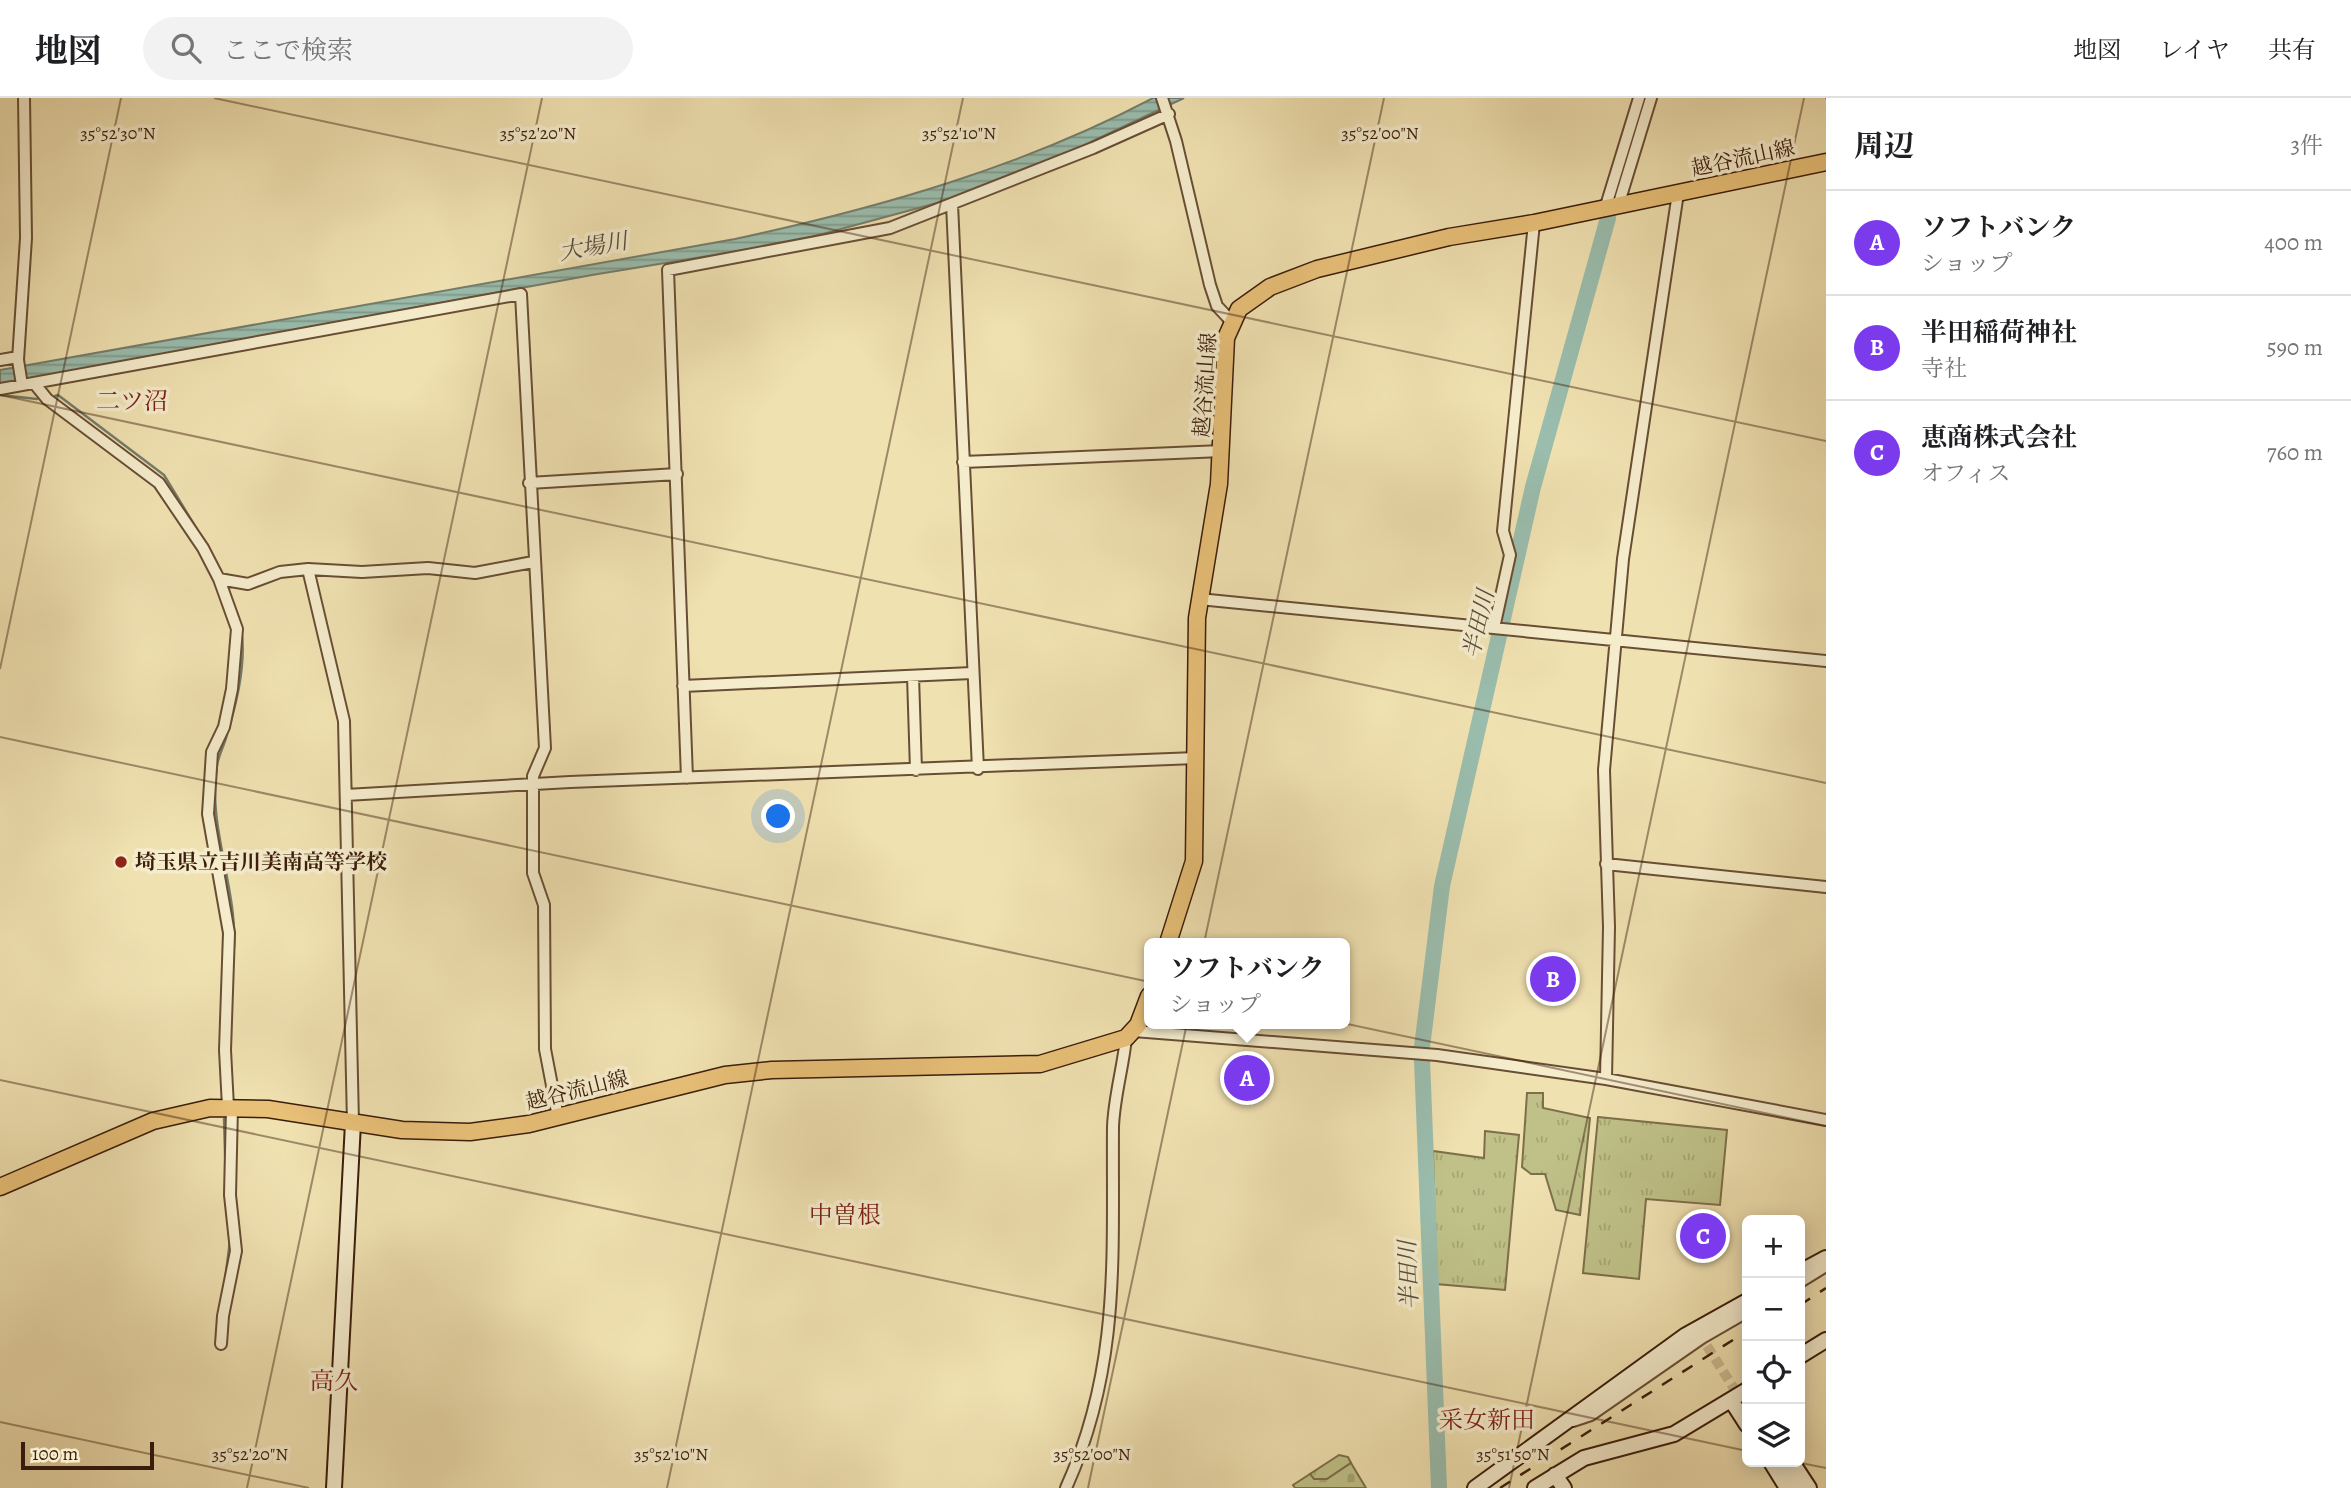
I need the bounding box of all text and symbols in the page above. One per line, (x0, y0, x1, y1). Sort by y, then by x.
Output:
search box (143, 17, 633, 80)
text: 地図 (35, 28, 101, 73)
icon: search (167, 29, 205, 67)
text: ここで検索 (223, 33, 353, 68)
text: 地図 (2073, 34, 2121, 66)
text: レイヤ (2159, 34, 2230, 66)
text: 共有 (2268, 34, 2316, 66)
text: 35°52'30"N (80, 121, 156, 145)
text: 35°52'20"N (500, 121, 576, 145)
text: 35°52'10"N (922, 121, 996, 145)
text: 35°52'00"N (1341, 121, 1419, 145)
text: 周辺 (1854, 126, 1914, 166)
text: 3件 (2290, 130, 2323, 161)
street label: 越谷流山線 (1689, 133, 1797, 183)
text: ソフトバンク (1921, 210, 2076, 245)
water label: 大場川 (556, 225, 633, 268)
text: A (1870, 227, 1884, 258)
text: 400 m (2264, 227, 2323, 258)
text: ショップ (1921, 248, 2013, 279)
text: 半田稲荷神社 (1921, 315, 2077, 350)
street label: 越谷流山線 (1187, 332, 1223, 438)
text: B (1870, 332, 1884, 363)
text: 590 m (2267, 332, 2323, 363)
text: 寺社 (1921, 353, 1967, 384)
district label: 二ツ沼 (96, 385, 168, 417)
text: 恵商株式会社 (1921, 420, 2077, 455)
text: C (1870, 437, 1884, 468)
text: 760 m (2267, 437, 2323, 468)
text: オフィス (1921, 458, 2010, 489)
water label: 半田川 (1456, 584, 1502, 661)
your location (761, 799, 795, 833)
place label: 埼玉県立吉川美南高等学校 (135, 848, 387, 876)
marker: 埼玉県立吉川美南高等学校 (113, 854, 129, 870)
popup (1144, 938, 1350, 1029)
text: ソフトバンク (1170, 951, 1324, 986)
pin: B (1530, 953, 1576, 1005)
text: ショップ (1170, 989, 1261, 1020)
pin: A (1224, 1052, 1270, 1104)
street label: 越谷流山線 (523, 1064, 631, 1116)
district label: 中曽根 (809, 1199, 881, 1231)
pin: C (1680, 1210, 1726, 1262)
map controls (1742, 1215, 1805, 1467)
button: + (1742, 1215, 1805, 1278)
water label: 半田川 (1392, 1237, 1425, 1310)
button: − (1742, 1278, 1805, 1341)
button: locate (1742, 1341, 1805, 1404)
district label: 高久 (310, 1365, 358, 1397)
district label: 采女新田 (1439, 1404, 1535, 1436)
button: layers (1742, 1404, 1805, 1467)
scale bar (21, 1439, 154, 1471)
text: 100 m (32, 1441, 78, 1467)
text: 35°52'20"N (212, 1442, 288, 1466)
text: 35°52'10"N (634, 1442, 708, 1466)
text: 35°52'00"N (1053, 1442, 1131, 1466)
text: 35°51'50"N (1476, 1442, 1550, 1466)

